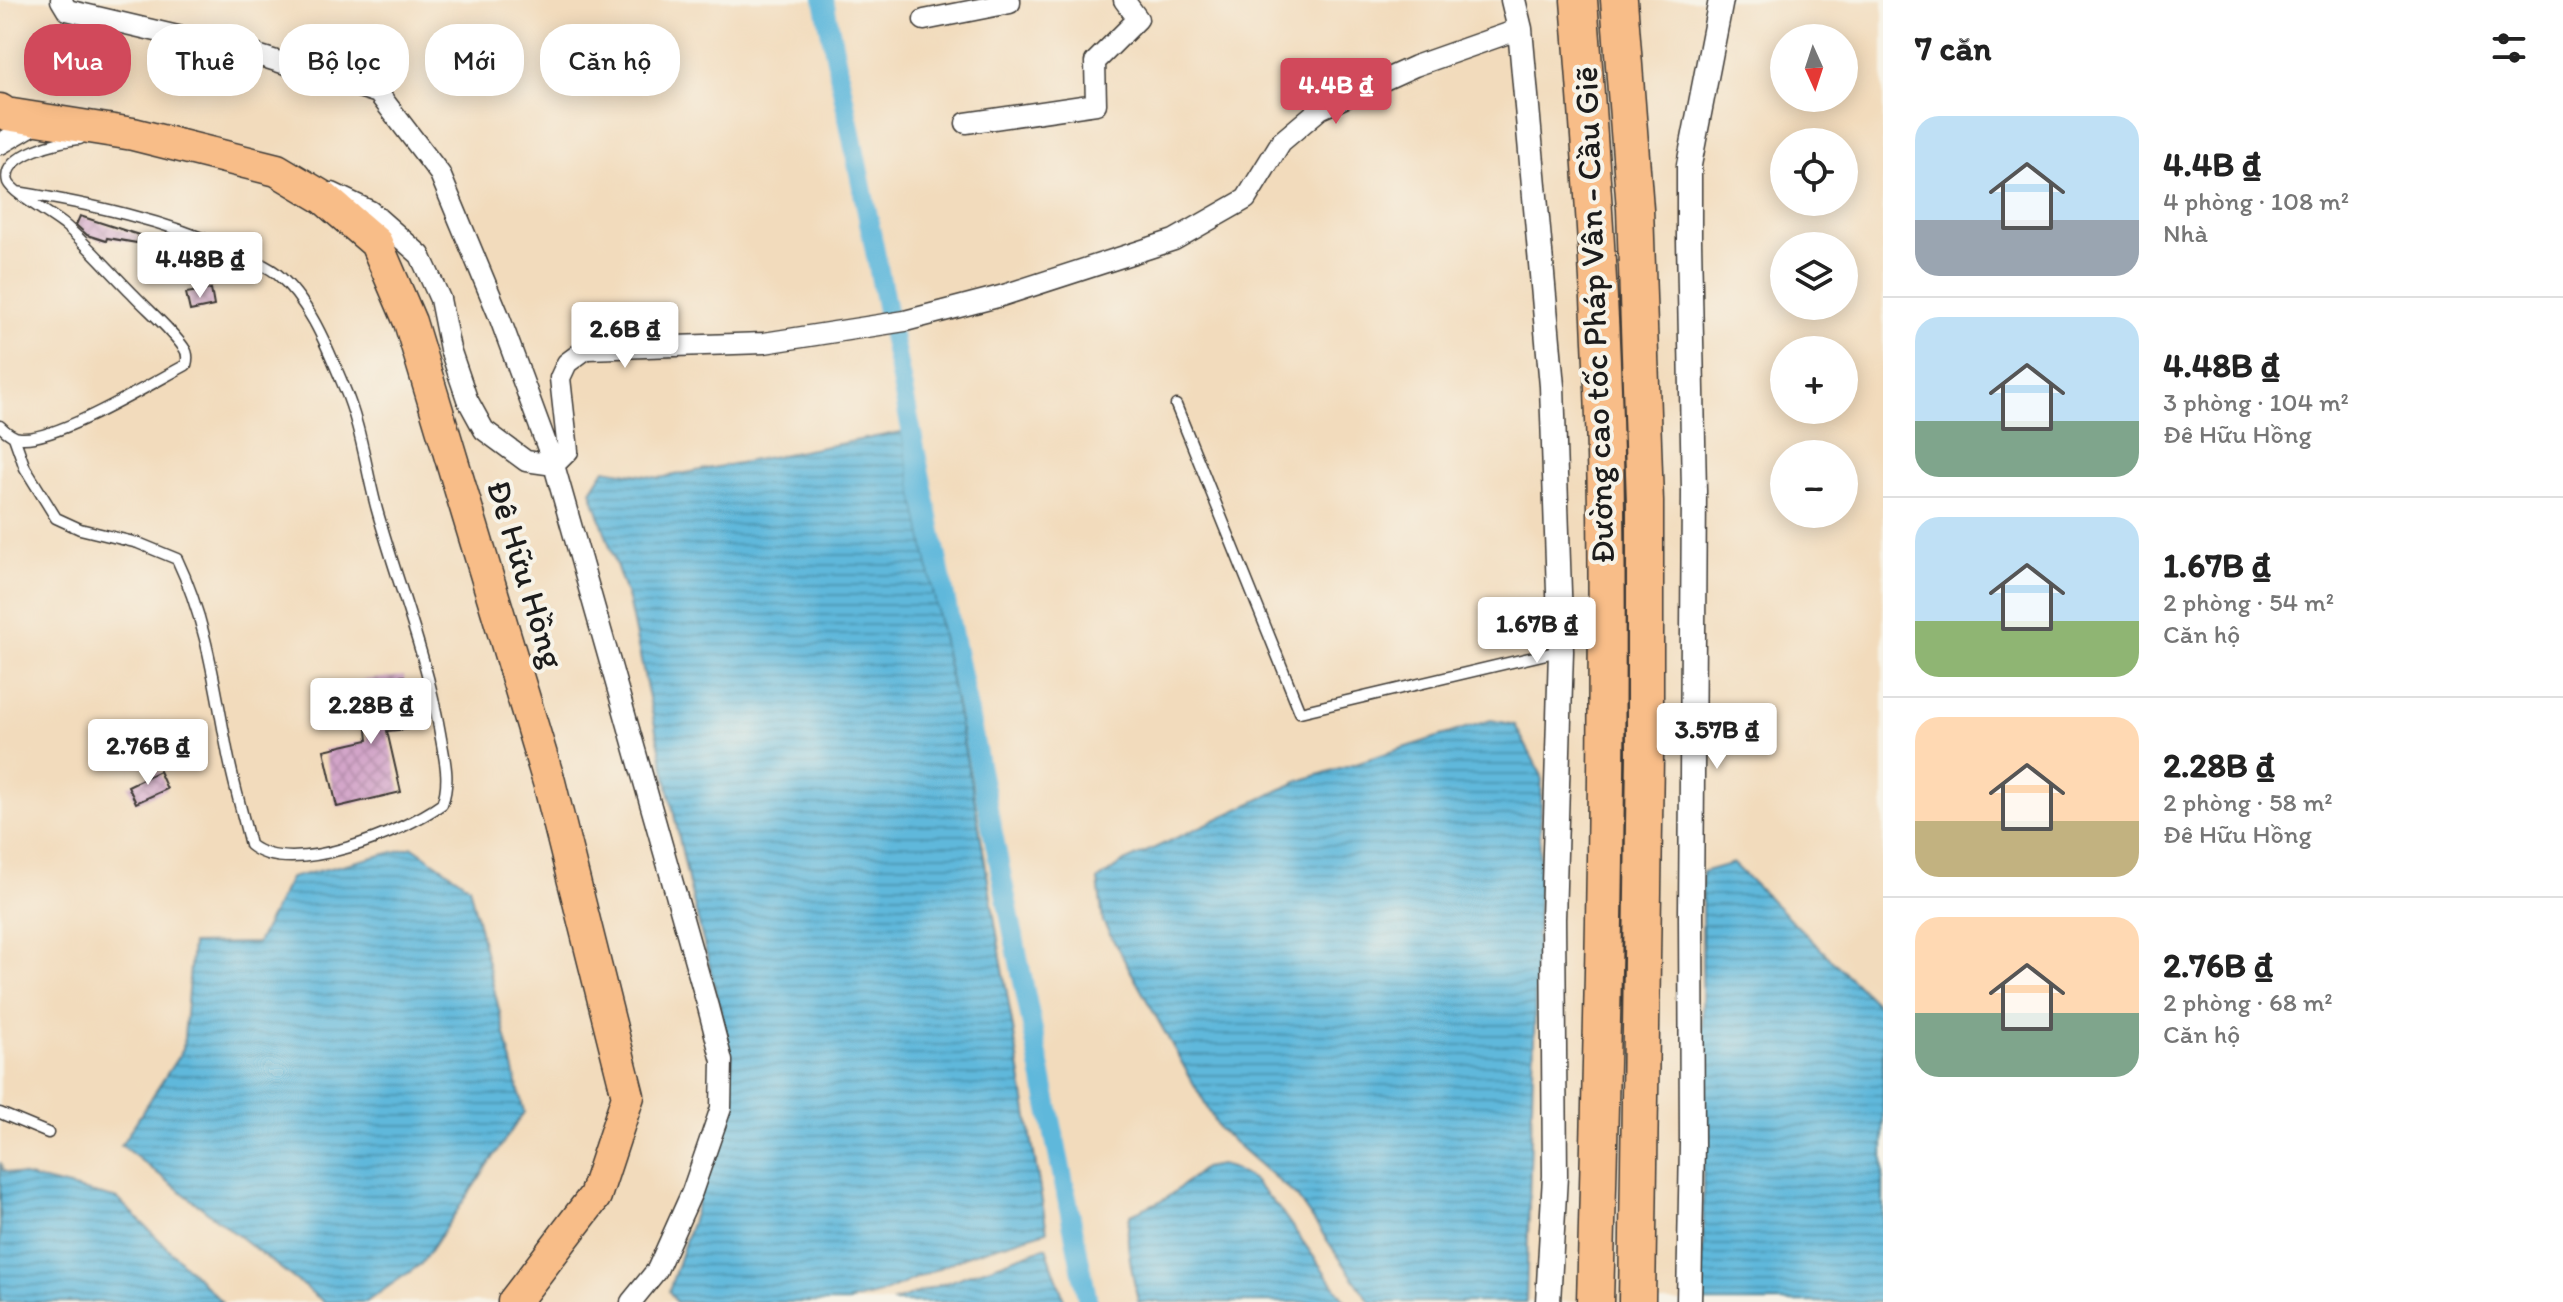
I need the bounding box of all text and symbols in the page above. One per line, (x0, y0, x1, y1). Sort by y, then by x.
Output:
chip: Mua (24, 24, 131, 96)
chip: Thuê (147, 24, 263, 96)
chip: Bộ lọc (279, 24, 409, 96)
chip: Mới (425, 24, 524, 96)
chip: Căn hộ (540, 24, 680, 96)
north arrow (1770, 24, 1858, 112)
map controls (1770, 24, 1858, 528)
icon: filters (2487, 26, 2531, 70)
text: 7 căn (1915, 28, 1991, 69)
pin: 4.4B ₫ (1271, 58, 1401, 126)
street label: Đường cao tốc Pháp Vân - Cầu Giẽ (1565, 66, 1623, 564)
text: 4.4B ₫ (1298, 68, 1374, 100)
button: locate (1770, 128, 1858, 216)
text: 4.4B ₫ (2163, 144, 2261, 185)
icon: home (1979, 148, 2075, 244)
text: 4 phòng · 108 m² (2163, 185, 2349, 217)
text: Nhà (2163, 217, 2208, 249)
pin: 4.48B ₫ (126, 232, 274, 300)
button: layers (1770, 232, 1858, 320)
text: 4.48B ₫ (155, 242, 245, 274)
pin: 2.6B ₫ (560, 302, 690, 370)
text: 2.6B ₫ (589, 312, 661, 344)
button: + (1770, 336, 1858, 424)
text: 4.48B ₫ (2163, 345, 2280, 386)
icon: home (1979, 349, 2075, 445)
text: 3 phòng · 104 m² (2163, 386, 2349, 418)
text: Đê Hữu Hồng (2163, 418, 2312, 450)
button: − (1770, 440, 1858, 528)
street label: Đê Hữu Hồng (478, 475, 574, 674)
text: 1.67B ₫ (2163, 545, 2271, 586)
icon: home (1979, 549, 2075, 645)
text: 2 phòng · 54 m² (2163, 586, 2334, 618)
pin: 1.67B ₫ (1463, 597, 1611, 665)
text: 1.67B ₫ (1496, 607, 1578, 639)
text: Căn hộ (2163, 618, 2240, 650)
pin: 2.28B ₫ (297, 678, 445, 746)
text: 2.28B ₫ (328, 688, 414, 720)
pin: 3.57B ₫ (1643, 703, 1791, 771)
text: 3.57B ₫ (1675, 713, 1759, 745)
pin: 2.76B ₫ (74, 719, 222, 787)
text: 2.76B ₫ (106, 729, 190, 761)
text: 2.28B ₫ (2163, 745, 2275, 786)
icon: home (1979, 749, 2075, 845)
text: 2 phòng · 58 m² (2163, 786, 2333, 818)
text: Đê Hữu Hồng (2163, 818, 2312, 850)
text: 2.76B ₫ (2163, 945, 2273, 986)
icon: home (1979, 949, 2075, 1045)
text: 2 phòng · 68 m² (2163, 986, 2333, 1018)
text: Căn hộ (2163, 1018, 2240, 1050)

